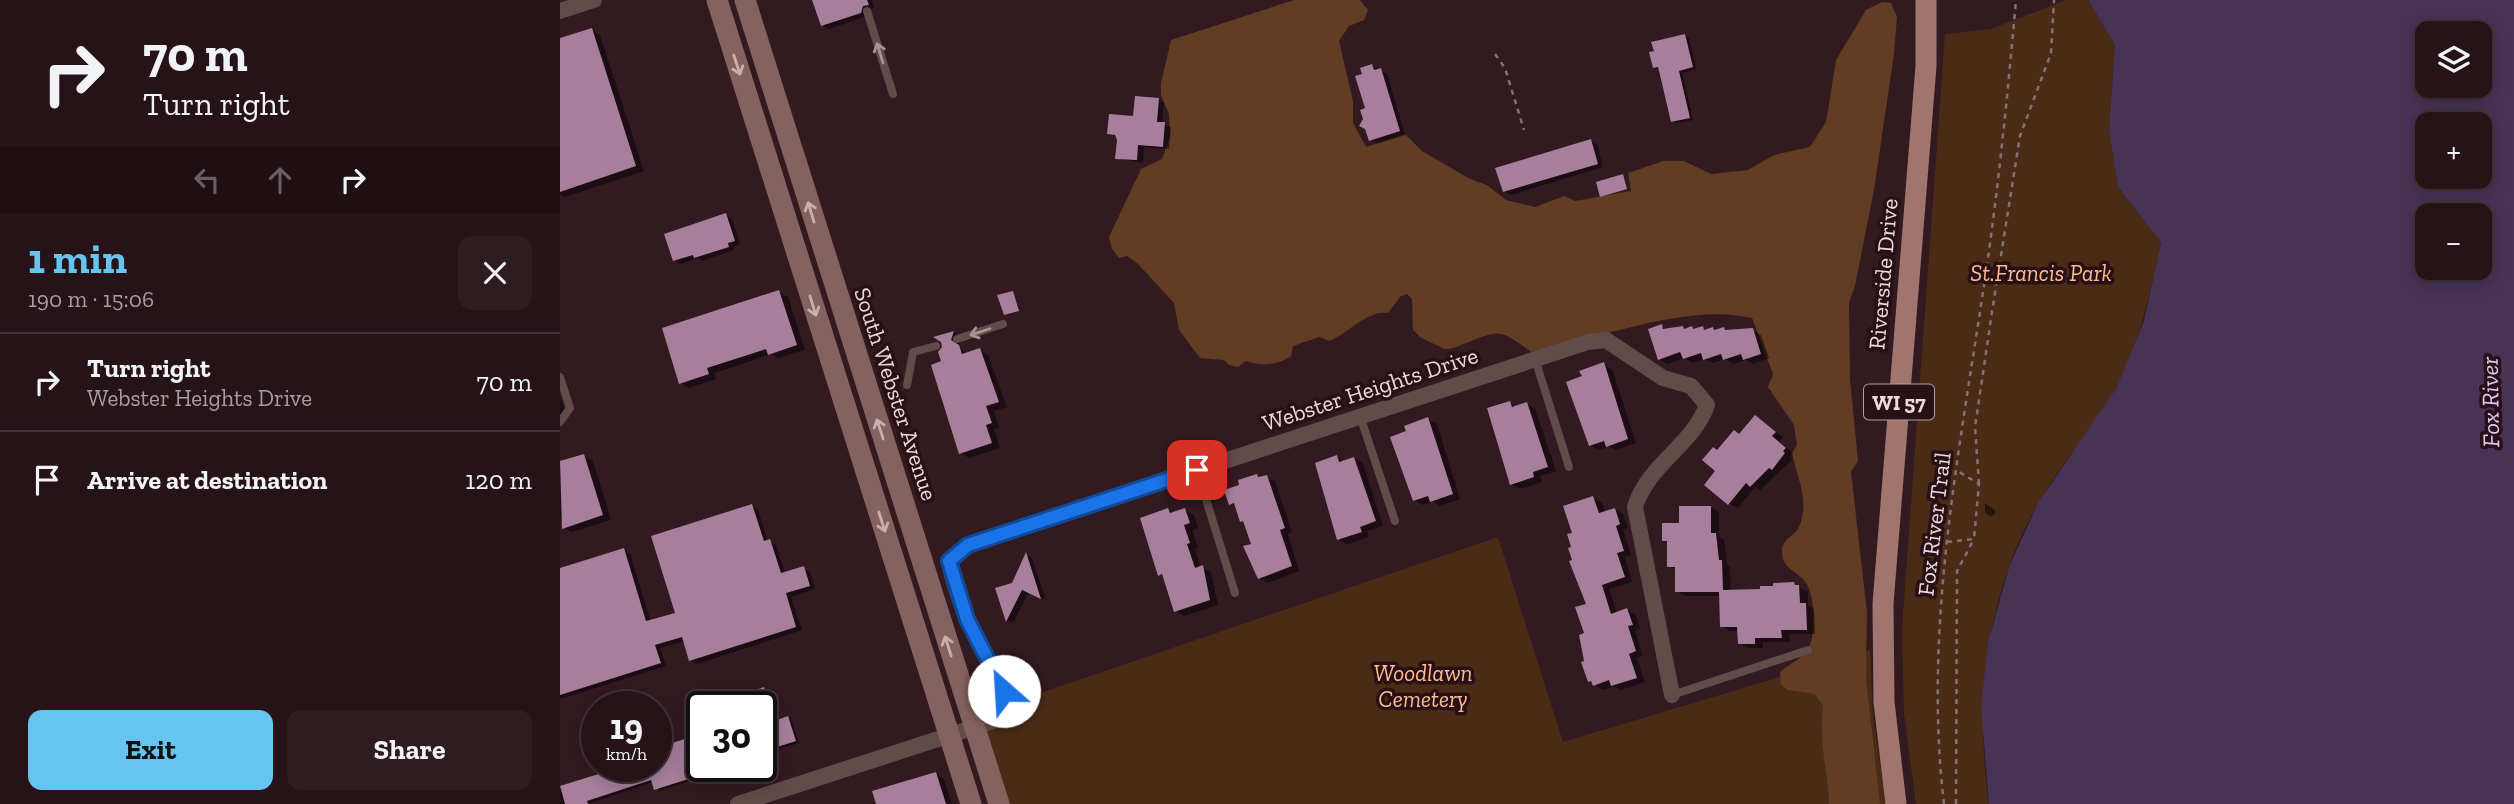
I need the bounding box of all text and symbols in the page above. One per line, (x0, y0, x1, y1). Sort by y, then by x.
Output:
map controls (2415, 21, 2492, 280)
button: layers (2415, 21, 2492, 98)
text: 70 m (143, 25, 248, 84)
icon: right (28, 28, 119, 119)
one-way arrow (873, 42, 885, 64)
one-way arrow (732, 54, 745, 76)
text: Turn right (143, 85, 290, 123)
button: + (2415, 112, 2492, 189)
icon: left (188, 161, 226, 199)
icon: ahead (261, 161, 299, 199)
icon: right (334, 161, 372, 199)
street label: Riverside Drive (1862, 197, 1904, 351)
one-way arrow (804, 201, 816, 223)
button: − (2415, 203, 2492, 280)
text: 1 min (28, 233, 127, 284)
button: close (458, 236, 532, 310)
park label: St.Francis Park (1970, 259, 2112, 287)
street label: South Webster Avenue (848, 284, 944, 504)
text: 190 m · 15:06 (28, 285, 154, 313)
one-way arrow (808, 294, 821, 316)
one-way arrow (969, 326, 991, 339)
street label: Webster Heights Drive (1259, 341, 1481, 437)
text: Turn right (87, 352, 210, 384)
water label: Fox River (2475, 356, 2505, 448)
icon: right (28, 363, 66, 401)
text: 70 m (476, 366, 532, 398)
text: Webster Heights Drive (87, 384, 312, 412)
road number: WI 57 (1864, 384, 1934, 420)
one-way arrow (872, 418, 885, 440)
pin (1167, 440, 1227, 500)
icon: arrive (1178, 451, 1216, 489)
street label: Fox River Trail (1911, 451, 1957, 597)
icon: arrive (28, 461, 66, 499)
text: Arrive at destination (87, 464, 327, 496)
text: 120 m (465, 464, 532, 496)
one-way arrow (877, 511, 889, 533)
one-way arrow (941, 635, 954, 657)
position arrow (967, 654, 1041, 728)
park label: Woodlawn Cemetery (1373, 659, 1473, 713)
speed limit sign: 30 (686, 691, 777, 782)
text: 19 (610, 706, 643, 748)
button: Exit (28, 710, 273, 790)
button: Share (287, 710, 532, 790)
text: km/h (606, 743, 647, 765)

